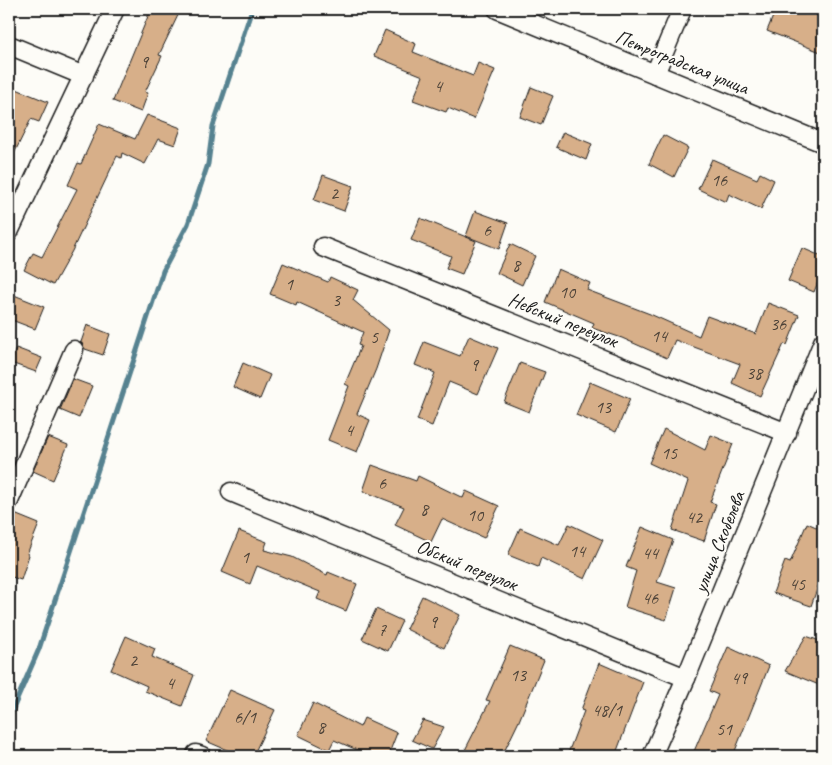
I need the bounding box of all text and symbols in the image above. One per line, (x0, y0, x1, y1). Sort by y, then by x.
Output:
street label: Петроградская улица (612, 24, 754, 101)
house number: 9 (140, 51, 150, 73)
house number: 4 (434, 75, 444, 97)
house number: 16 (711, 169, 728, 191)
house number: 2 (330, 182, 340, 204)
house number: 6 (483, 219, 492, 241)
house number: 8 (512, 254, 522, 276)
house number: 1 (285, 273, 294, 295)
house number: 10 (559, 281, 577, 303)
street label: Невский переулок (505, 287, 623, 354)
house number: 3 (332, 289, 342, 311)
house number: 36 (770, 313, 787, 335)
house number: 14 (651, 325, 669, 347)
house number: 5 (370, 326, 379, 348)
house number: 9 (470, 354, 480, 376)
house number: 38 (746, 362, 764, 384)
house number: 13 (595, 396, 613, 418)
house number: 4 (345, 419, 355, 441)
house number: 15 (661, 442, 678, 464)
house number: 6 (378, 472, 387, 494)
street label: улица Скобелева (687, 486, 751, 597)
house number: 8 (420, 498, 430, 520)
house number: 10 (467, 504, 485, 526)
house number: 42 (686, 506, 704, 528)
street label: Обский переулок (413, 533, 523, 597)
house number: 14 (569, 540, 587, 562)
house number: 44 (642, 542, 660, 564)
house number: 1 (241, 546, 250, 568)
house number: 45 (789, 573, 806, 595)
house number: 46 (642, 587, 659, 609)
house number: 9 (429, 611, 439, 633)
house number: 7 (378, 619, 387, 641)
house number: 2 (129, 649, 139, 671)
house number: 13 (510, 664, 528, 686)
house number: 49 (731, 667, 749, 689)
house number: 4 (166, 672, 176, 694)
house number: 48/1 (592, 699, 623, 721)
house number: 6/1 (234, 706, 257, 728)
house number: 8 (317, 716, 327, 738)
house number: 51 (716, 718, 733, 740)

